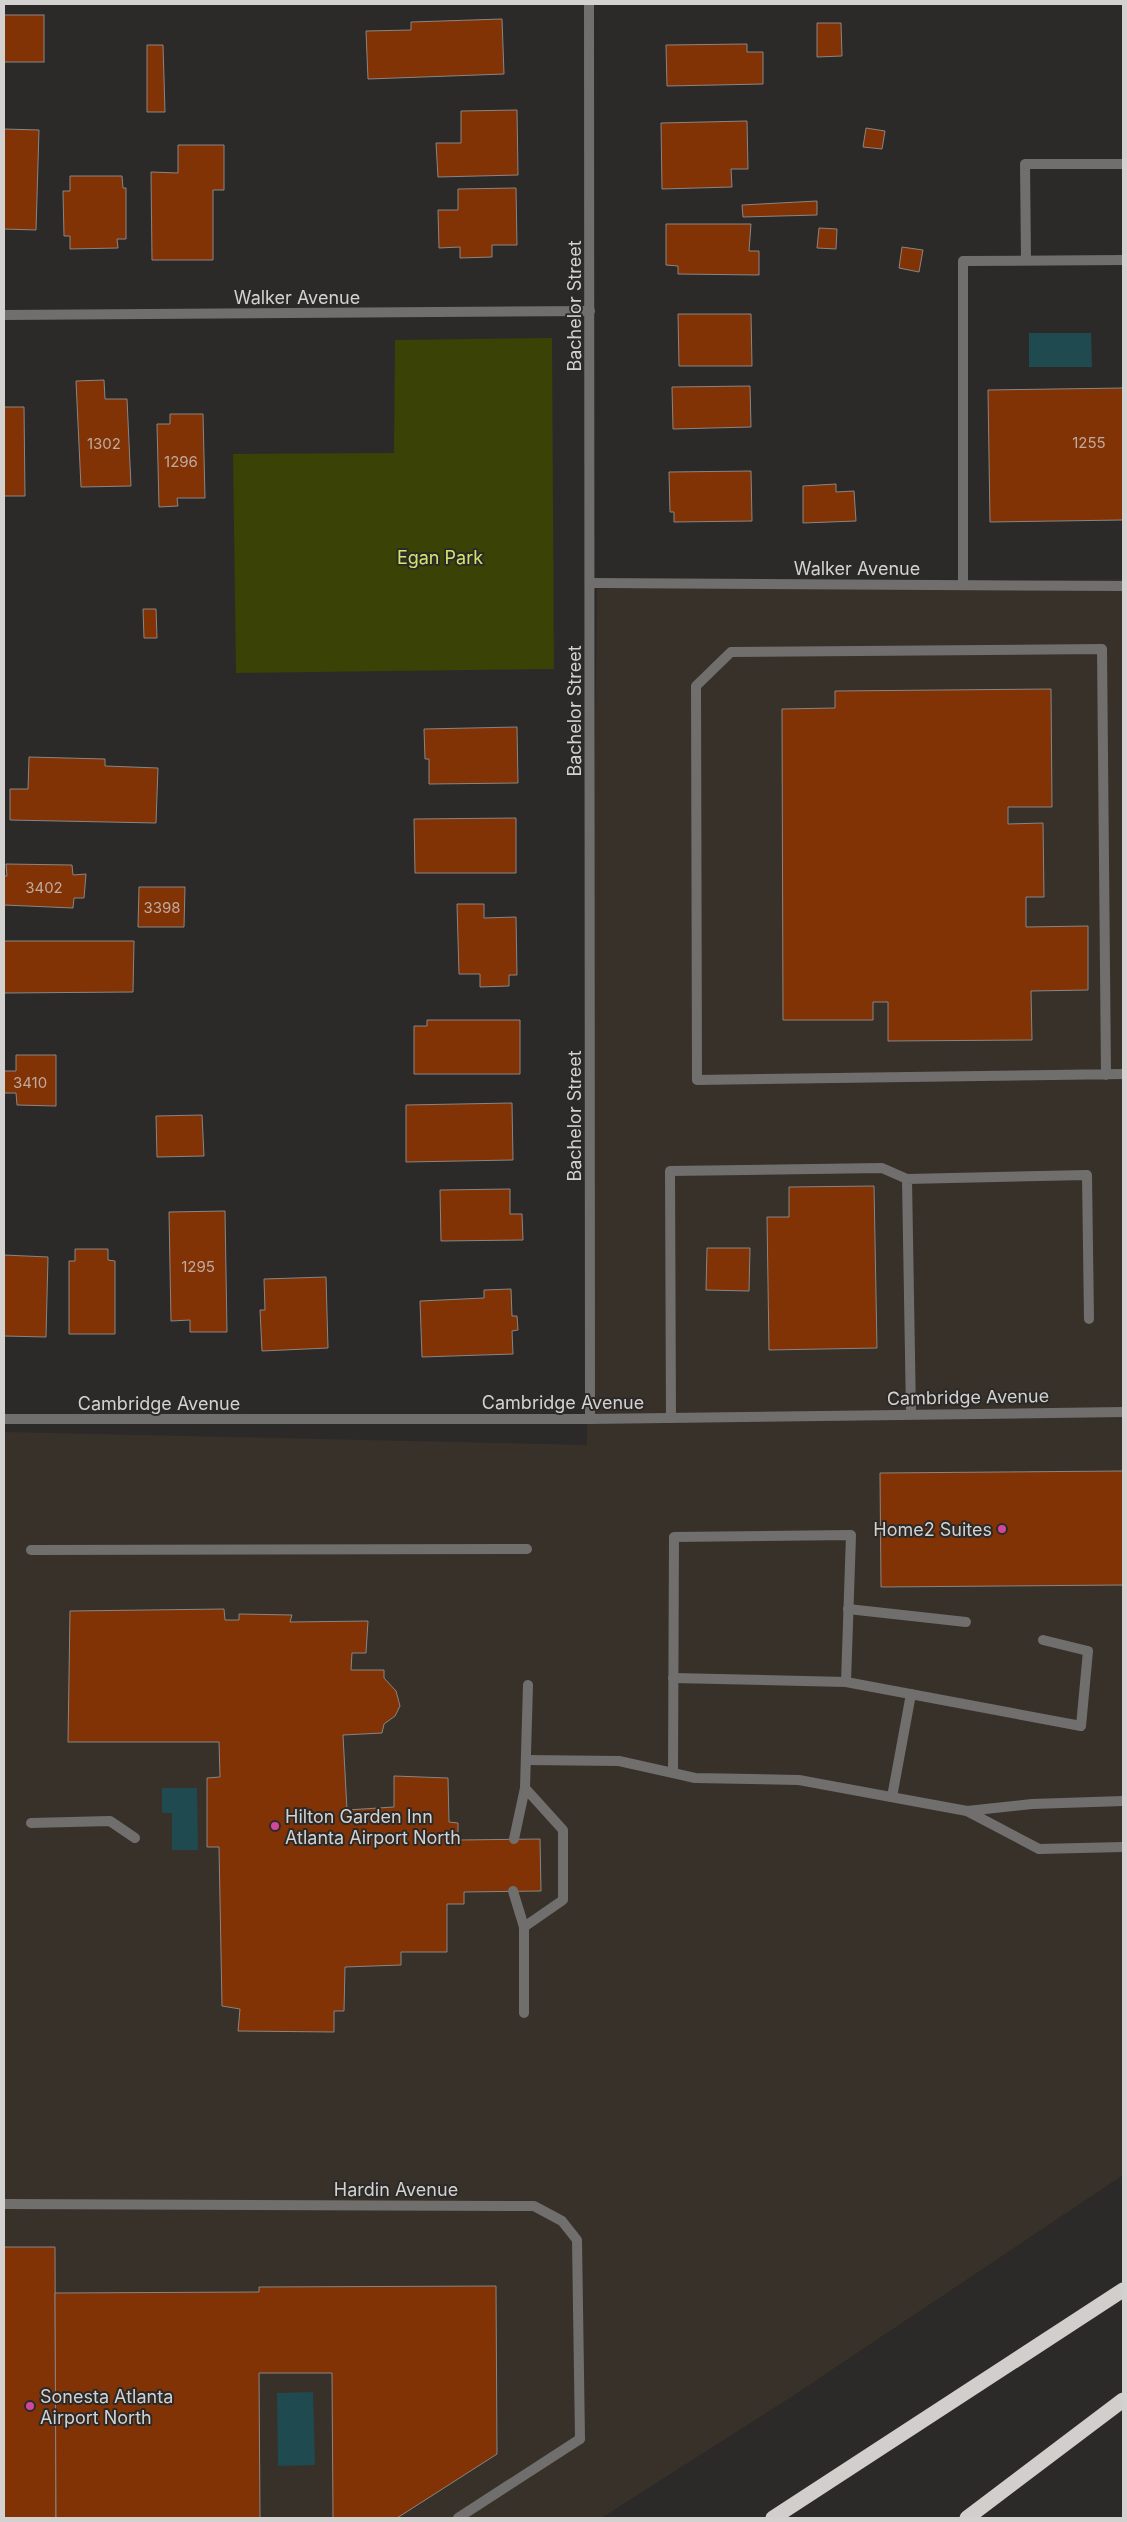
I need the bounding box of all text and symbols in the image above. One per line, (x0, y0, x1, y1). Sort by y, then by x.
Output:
street label: Bachelor Street (564, 240, 585, 372)
street label: Walker Avenue (234, 287, 360, 308)
house number: 1255 (1072, 433, 1106, 452)
house number: 1302 (87, 434, 121, 453)
house number: 1296 (164, 452, 198, 471)
park label: Egan Park (397, 547, 483, 568)
street label: Walker Avenue (794, 558, 920, 579)
street label: Bachelor Street (564, 645, 585, 777)
house number: 3402 (25, 878, 63, 897)
house number: 3398 (143, 898, 181, 917)
street label: Bachelor Street (564, 1050, 585, 1182)
house number: 3410 (13, 1073, 47, 1092)
house number: 1295 (181, 1257, 215, 1276)
street label: Cambridge Avenue (887, 1385, 1049, 1409)
street label: Cambridge Avenue (482, 1392, 644, 1413)
street label: Cambridge Avenue (78, 1393, 240, 1414)
place label: Home2 Suites (873, 1519, 992, 1540)
marker: Home2 Suites (996, 1523, 1008, 1535)
place label: Hilton Garden Inn Atlanta Airport North (285, 1806, 461, 1848)
marker: Hilton Garden Inn Atlanta Airport North (269, 1820, 281, 1832)
street label: Hardin Avenue (334, 2179, 458, 2200)
place label: Sonesta Atlanta Airport North (40, 2386, 173, 2428)
marker: Sonesta Atlanta Airport North (24, 2400, 36, 2412)

